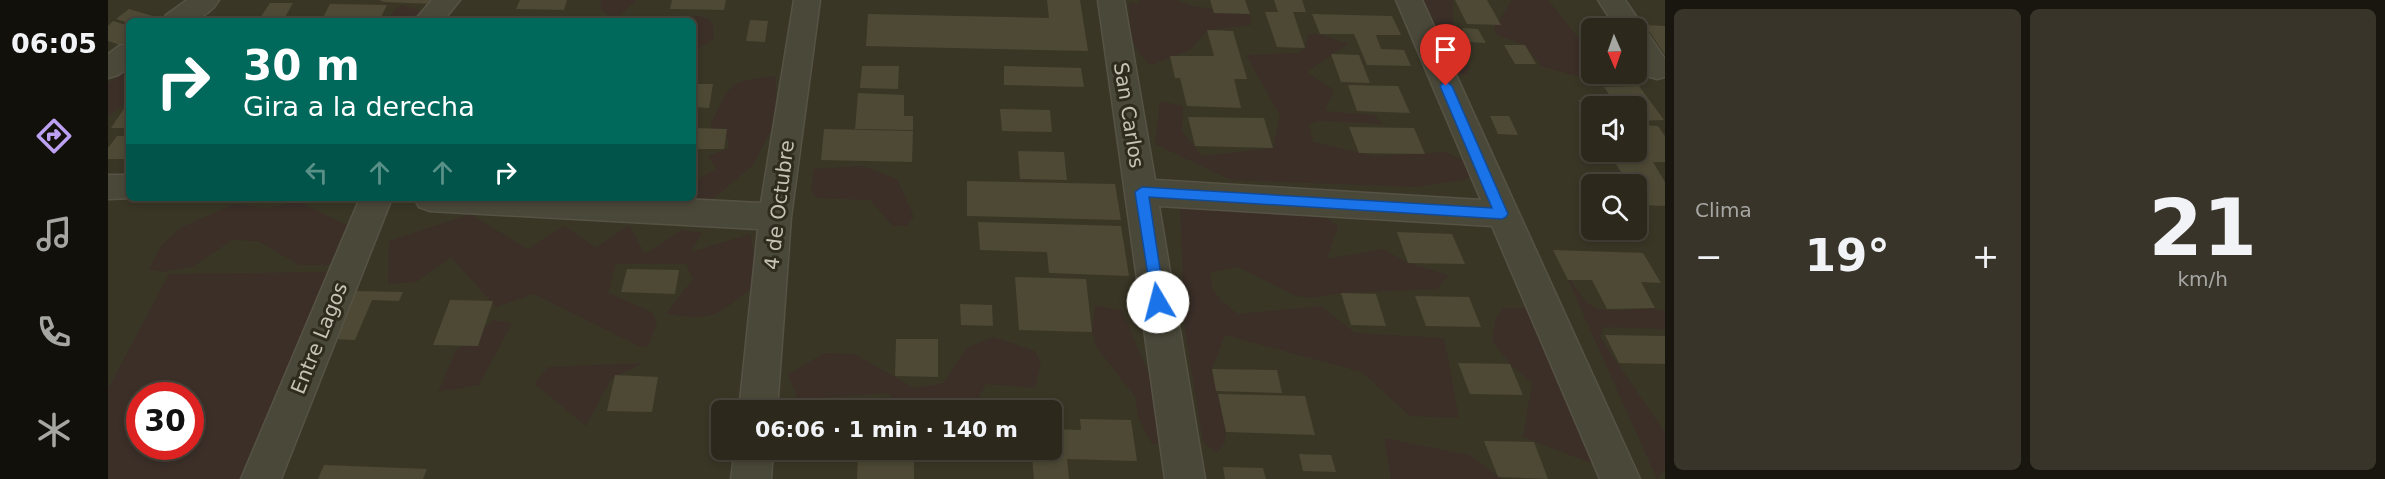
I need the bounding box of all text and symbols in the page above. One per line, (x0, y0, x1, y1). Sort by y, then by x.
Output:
north arrow (1581, 18, 1647, 84)
map controls (1581, 18, 1647, 240)
pin (1420, 24, 1471, 86)
text: 06:05 (11, 28, 97, 59)
icon: arrive (1429, 33, 1462, 66)
text: 30 m (243, 41, 360, 90)
icon: right (144, 42, 222, 120)
street label: San Carlos (1109, 60, 1149, 170)
text: Gira a la derecha (243, 91, 475, 122)
button: sound (1581, 96, 1647, 162)
icon: directions (33, 115, 75, 157)
street label: 4 de Octubre (759, 139, 799, 271)
icon: left (300, 156, 333, 189)
icon: ahead (363, 156, 396, 189)
icon: ahead (426, 156, 459, 189)
icon: right (489, 156, 522, 189)
button: search (1581, 174, 1647, 240)
text: 21 (2148, 183, 2257, 273)
text: Clima (1695, 198, 1752, 222)
icon: music (33, 213, 75, 255)
text: 19° (1805, 229, 1890, 282)
text: − (1695, 237, 1723, 276)
text: + (1972, 237, 2000, 276)
text: km/h (2178, 267, 2228, 291)
position arrow (1126, 270, 1190, 334)
street label: Entre Lagos (286, 279, 352, 397)
icon: phone (33, 311, 75, 353)
speed limit sign: 30 (126, 382, 204, 460)
icon: climate (33, 409, 75, 451)
text: 06:06 · 1 min · 140 m (755, 417, 1018, 442)

